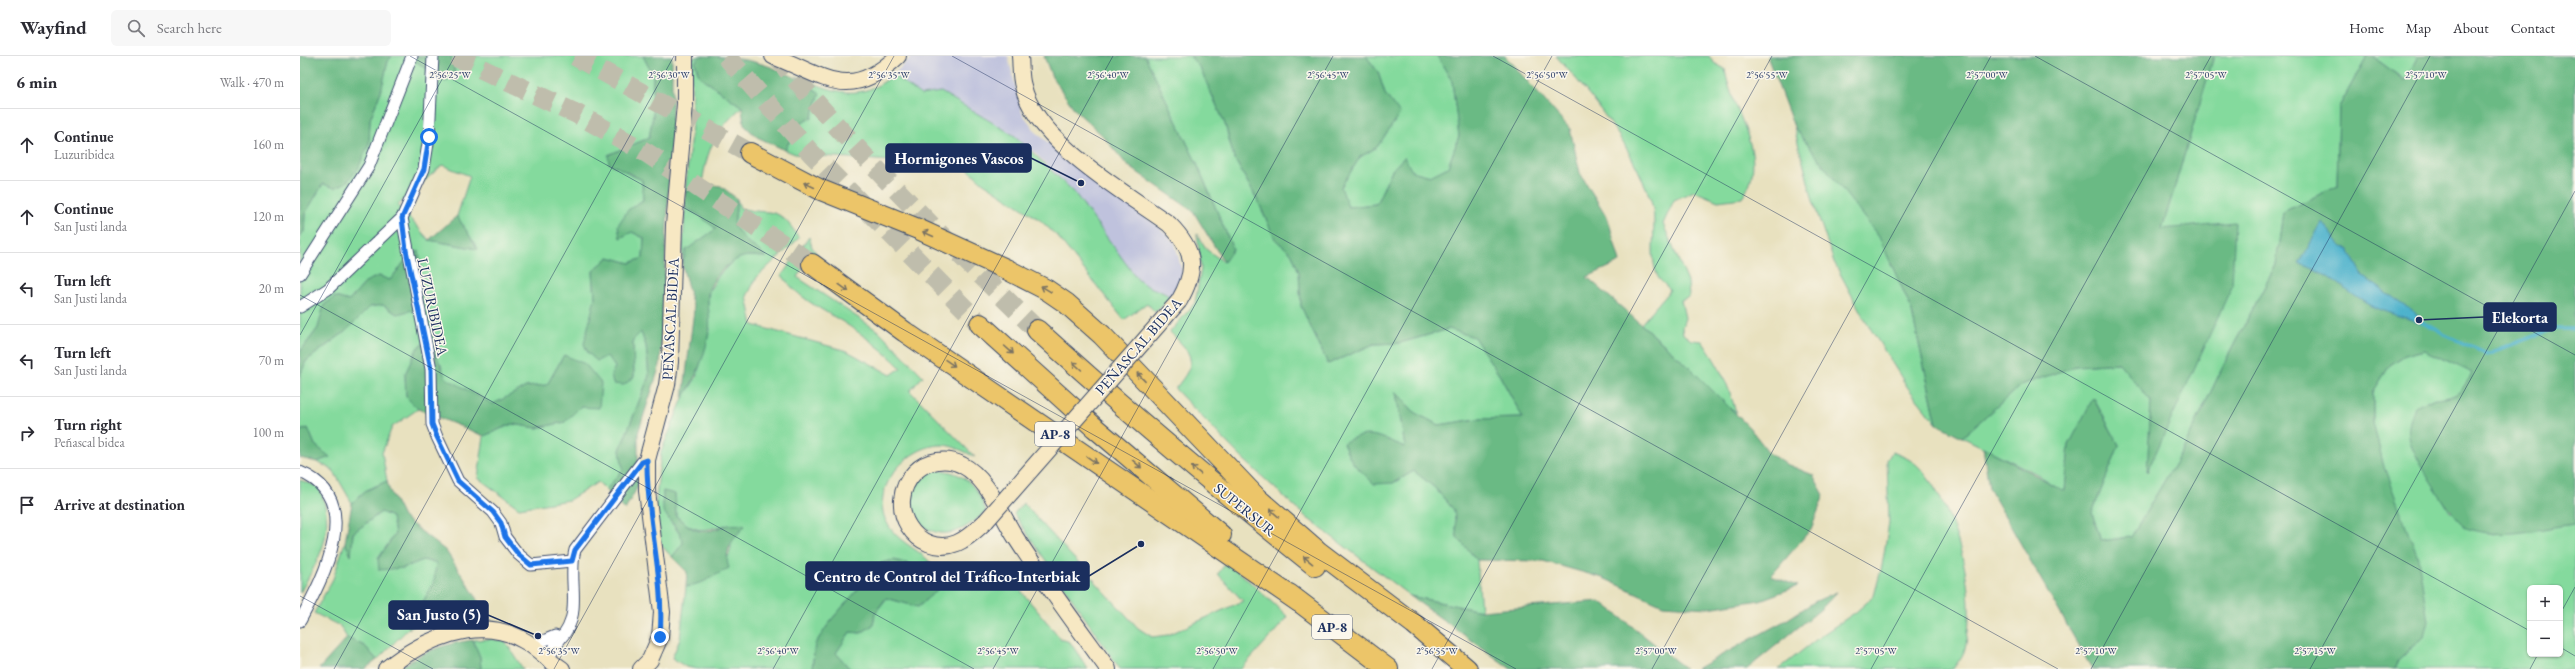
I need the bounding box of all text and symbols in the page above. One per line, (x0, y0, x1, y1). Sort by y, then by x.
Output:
search box (111, 10, 391, 46)
text: Wayfind (20, 15, 87, 40)
icon: search (125, 17, 147, 39)
text: Search here (157, 18, 222, 37)
text: Home (2349, 19, 2384, 37)
text: Map (2406, 19, 2431, 37)
text: About (2453, 19, 2489, 37)
text: Contact (2511, 19, 2555, 37)
text: 2°56'25"W (429, 68, 472, 81)
text: 2°56'30"W (648, 68, 691, 81)
text: 2°56'35"W (868, 68, 911, 81)
text: 2°56'40"W (1087, 68, 1130, 81)
text: 2°56'45"W (1307, 68, 1350, 81)
text: 2°56'50"W (1526, 68, 1569, 81)
text: 2°56'55"W (1746, 68, 1789, 81)
text: 2°57'00"W (1966, 68, 2009, 81)
text: 2°57'05"W (2185, 68, 2228, 81)
text: 2°57'10"W (2405, 68, 2448, 81)
text: 6 min (16, 71, 57, 93)
text: Walk · 470 m (220, 74, 284, 91)
text: Continue (54, 127, 114, 146)
route start (420, 128, 438, 146)
icon: ahead (16, 134, 38, 156)
text: 160 m (253, 136, 284, 153)
callout: Hormigones Vascos (886, 144, 1031, 172)
text: Luzuribidea (54, 146, 114, 163)
text: Hormigones Vascos (895, 148, 1024, 169)
one-way arrow (804, 181, 816, 188)
text: Continue (54, 199, 114, 218)
icon: ahead (16, 206, 38, 228)
text: 120 m (253, 208, 284, 225)
text: San Justi landa (54, 218, 127, 235)
one-way arrow (923, 230, 935, 237)
street label: LUZURIBIDEA (413, 256, 453, 358)
street label: PEÑASCAL BIDEA (657, 257, 683, 381)
text: Turn left (54, 271, 111, 290)
icon: left (16, 278, 38, 300)
text: 20 m (259, 280, 284, 297)
one-way arrow (838, 283, 849, 292)
one-way arrow (1040, 285, 1052, 293)
text: San Justi landa (54, 290, 127, 307)
street label: PEÑASCAL BIDEA (1091, 293, 1186, 399)
callout: Elekorta (2484, 303, 2556, 331)
text: Elekorta (2492, 307, 2549, 328)
text: Turn left (54, 343, 111, 362)
one-way arrow (1003, 345, 1014, 354)
icon: left (16, 350, 38, 372)
text: 70 m (259, 352, 284, 369)
one-way arrow (944, 359, 955, 367)
text: San Justi landa (54, 362, 127, 379)
one-way arrow (1072, 362, 1082, 371)
one-way arrow (1136, 372, 1145, 382)
text: Turn right (54, 415, 122, 434)
icon: right (16, 422, 38, 444)
road number: AP-8 (1035, 422, 1075, 446)
text: 100 m (253, 424, 284, 441)
text: Peñascal bidea (54, 434, 125, 451)
one-way arrow (1086, 456, 1097, 464)
one-way arrow (1132, 459, 1143, 468)
one-way arrow (1191, 466, 1201, 475)
street label: SUPERSUR (1210, 478, 1280, 540)
icon: arrive (16, 494, 38, 516)
text: Arrive at destination (54, 495, 185, 514)
one-way arrow (1268, 508, 1279, 517)
one-way arrow (1303, 556, 1314, 565)
callout: Centro de Control del Tráfico-Interbiak (806, 562, 1089, 590)
text: Centro de Control del Tráfico-Interbiak (814, 566, 1080, 587)
map controls (2527, 585, 2563, 657)
button: + (2527, 585, 2563, 621)
callout: San Justo (5) (389, 601, 488, 629)
text: San Justo (5) (397, 604, 481, 625)
road number: AP-8 (1312, 615, 1352, 639)
button: − (2527, 621, 2563, 657)
route end (651, 628, 669, 646)
text: 2°56'35"W (538, 644, 581, 657)
text: 2°56'40"W (757, 644, 800, 657)
text: 2°56'45"W (977, 644, 1020, 657)
text: 2°56'50"W (1196, 644, 1239, 657)
text: 2°56'55"W (1416, 644, 1459, 657)
text: 2°57'00"W (1635, 644, 1678, 657)
text: 2°57'05"W (1855, 644, 1898, 657)
text: 2°57'10"W (2075, 644, 2118, 657)
text: 2°57'15"W (2294, 644, 2337, 657)

